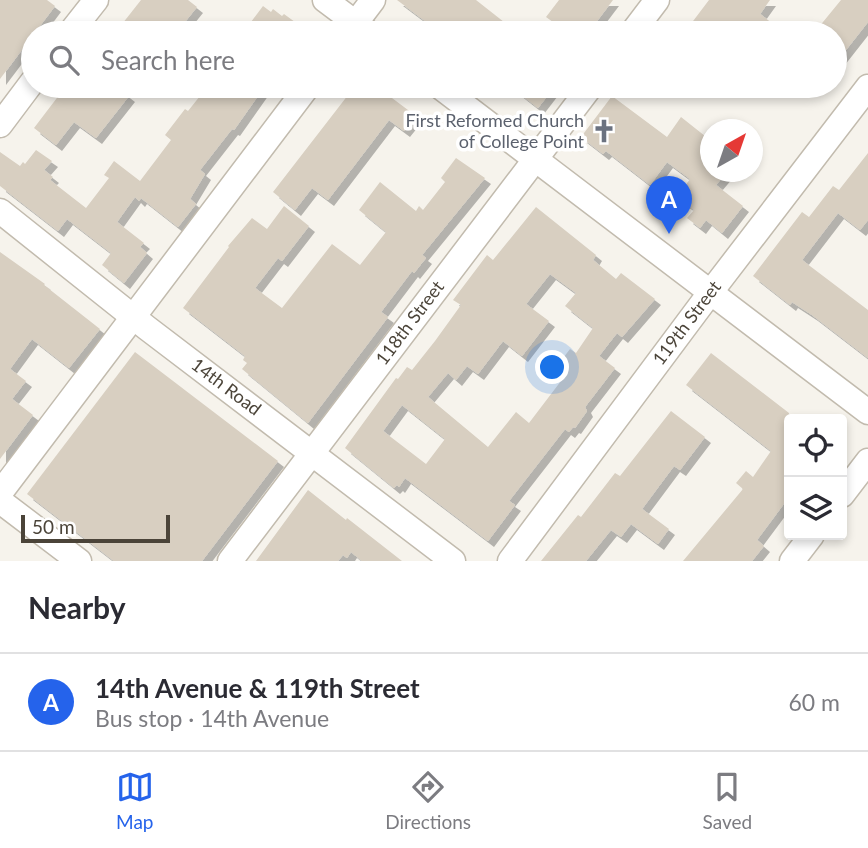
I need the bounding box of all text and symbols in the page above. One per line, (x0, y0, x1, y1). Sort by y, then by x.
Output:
search box (21, 21, 847, 98)
icon: search (45, 41, 83, 79)
text: Search here (101, 44, 235, 76)
place label: First Reformed Church of College Point (405, 109, 585, 152)
church icon: First Reformed Church of College Point (590, 117, 618, 145)
north arrow (700, 119, 763, 182)
pin: A (646, 176, 692, 234)
street label: 118th Street (370, 275, 448, 369)
street label: 119th Street (647, 275, 725, 369)
your location (535, 350, 569, 384)
street label: 14th Road (187, 353, 266, 420)
map controls (784, 414, 847, 540)
button: locate (784, 414, 847, 477)
button: layers (784, 477, 847, 540)
scale bar (21, 512, 170, 544)
text: 50 m (32, 515, 75, 538)
text: Nearby (28, 589, 126, 625)
text: 14th Avenue & 119th Street (95, 672, 420, 704)
text: A (43, 688, 59, 716)
text: 60 m (789, 688, 840, 716)
text: Bus stop · 14th Avenue (95, 704, 329, 732)
tab: Map (116, 768, 154, 833)
tab: Directions (385, 768, 471, 833)
tab: Saved (703, 768, 752, 833)

